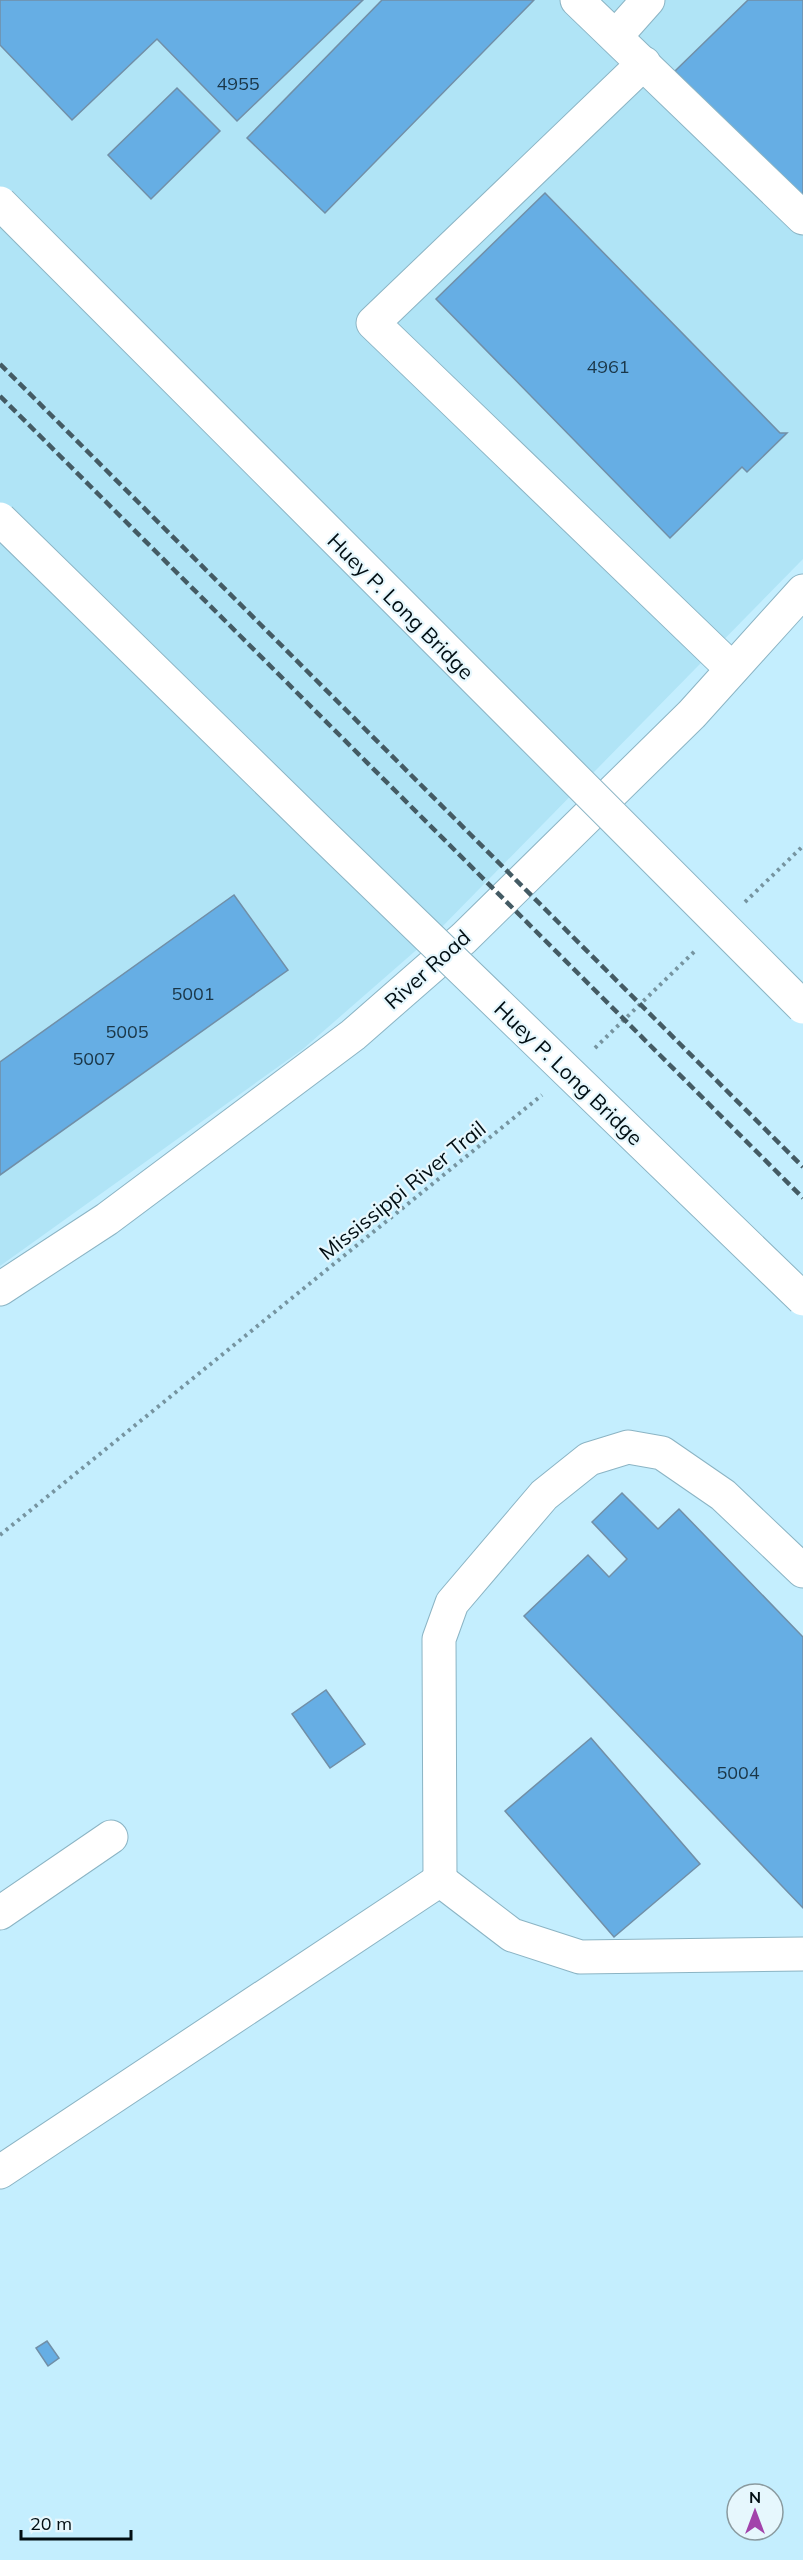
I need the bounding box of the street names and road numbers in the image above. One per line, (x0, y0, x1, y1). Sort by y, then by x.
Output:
street label: Huey P. Long Bridge (322, 527, 480, 685)
street label: River Road (379, 924, 475, 1014)
street label: Huey P. Long Bridge (489, 995, 649, 1151)
street label: Mississippi River Trail (314, 1115, 490, 1265)

